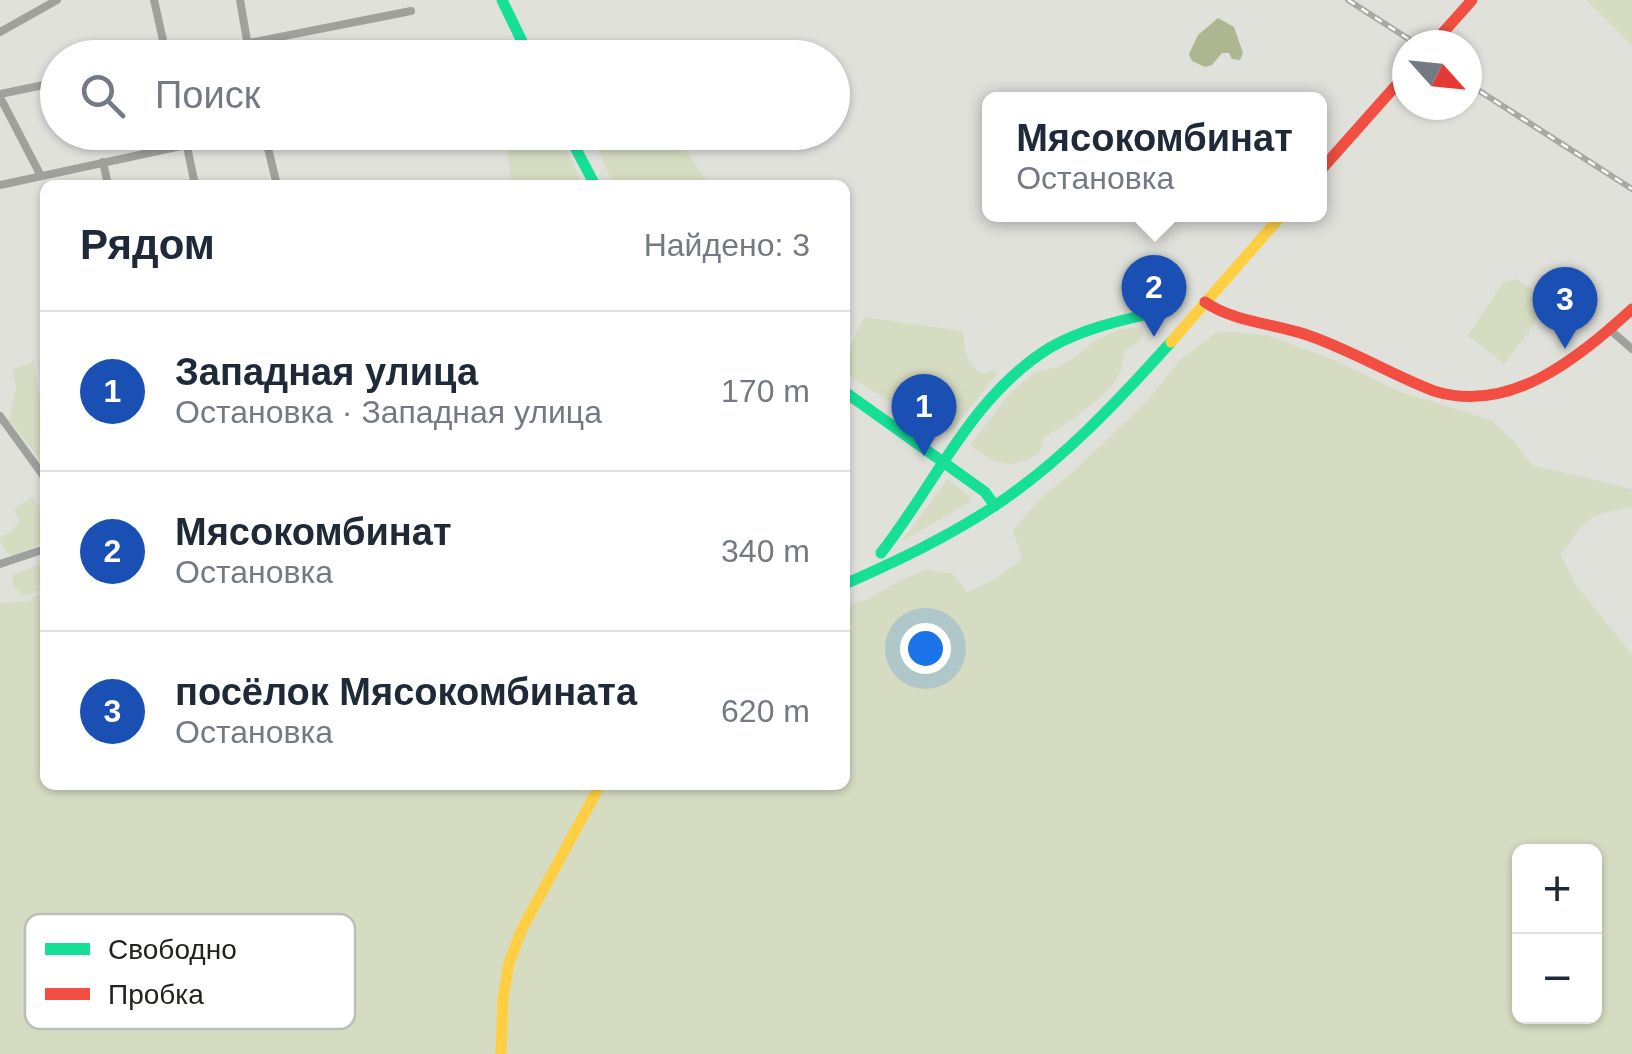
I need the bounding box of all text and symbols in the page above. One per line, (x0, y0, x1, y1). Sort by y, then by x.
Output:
north arrow (1392, 30, 1482, 120)
search box (40, 40, 850, 150)
icon: search (75, 68, 130, 123)
text: Поиск (155, 74, 260, 116)
popup (982, 92, 1327, 222)
text: Мясокомбинат (1016, 117, 1293, 159)
text: Остановка (1016, 160, 1174, 196)
text: Рядом (80, 221, 215, 268)
text: Найдено: 3 (644, 227, 810, 263)
pin: 2 (1122, 255, 1186, 337)
pin: 3 (1532, 266, 1598, 349)
text: Западная улица (175, 351, 478, 393)
text: 1 (104, 373, 121, 409)
text: 170 m (721, 373, 810, 409)
pin: 1 (892, 374, 956, 456)
text: Остановка · Западная улица (175, 394, 602, 430)
text: Мясокомбинат (175, 511, 452, 553)
text: 2 (104, 533, 121, 569)
text: 340 m (721, 533, 810, 569)
text: Остановка (175, 554, 333, 590)
your location (900, 623, 951, 674)
text: посёлок Мясокомбината (175, 671, 637, 713)
text: 3 (104, 693, 121, 729)
text: 620 m (721, 693, 810, 729)
text: Остановка (175, 714, 333, 750)
map controls (1512, 844, 1602, 1024)
button: + (1512, 844, 1602, 934)
legend (25, 914, 355, 1029)
text: Свободно (108, 934, 237, 965)
button: − (1512, 934, 1602, 1024)
text: Пробка (108, 979, 204, 1010)

